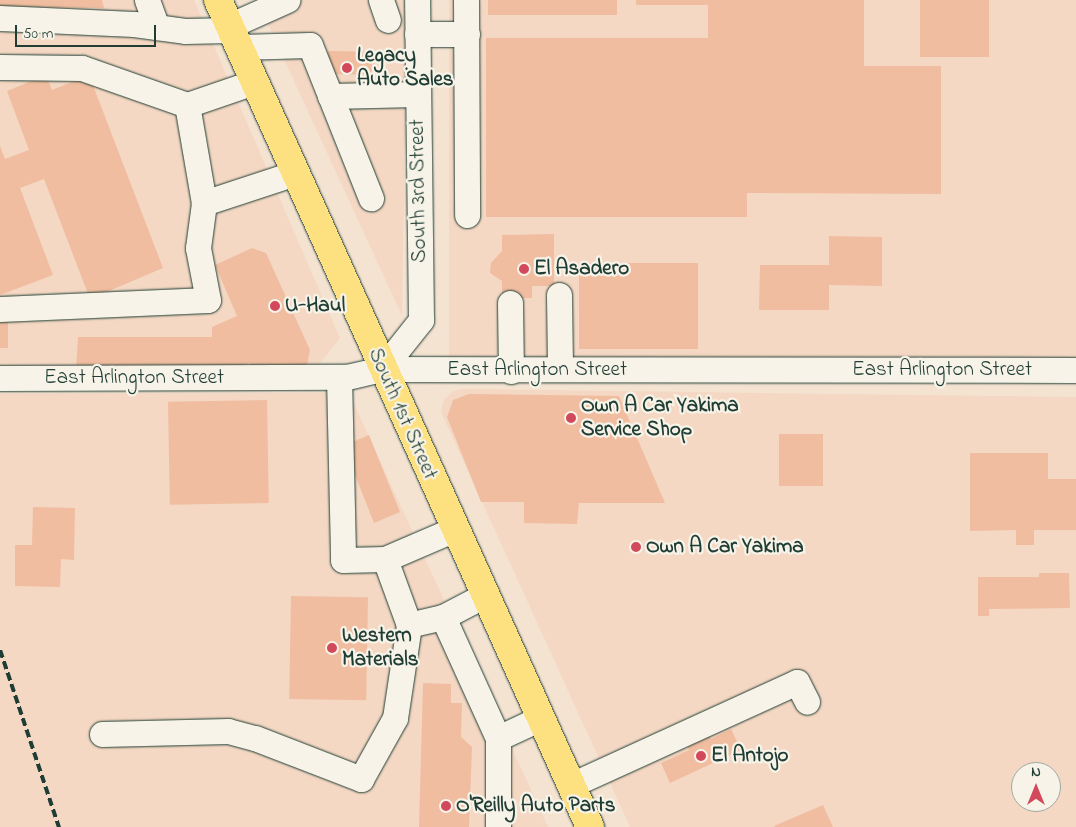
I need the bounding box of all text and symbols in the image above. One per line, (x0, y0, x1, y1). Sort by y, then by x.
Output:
scale bar (18, 15, 159, 47)
text: 50 m (23, 23, 53, 45)
place label: Legacy Auto Sales (357, 43, 454, 93)
marker: Legacy Auto Sales (341, 62, 353, 74)
street label: South 3rd Street (405, 119, 433, 263)
place label: El Asadero (534, 256, 629, 282)
marker: El Asadero (518, 263, 530, 275)
place label: U-Haul (285, 293, 345, 319)
marker: U-Haul (269, 300, 281, 312)
street label: South 1st Street (362, 344, 442, 484)
street label: East Arlington Street (447, 357, 627, 383)
street label: East Arlington Street (852, 357, 1032, 383)
street label: East Arlington Street (44, 365, 224, 391)
place label: Own A Car Yakima Service Shop (581, 393, 739, 443)
marker: Own A Car Yakima Service Shop (565, 412, 577, 424)
place label: Own A Car Yakima (646, 534, 804, 560)
marker: Own A Car Yakima (630, 541, 642, 553)
place label: Western Materials (342, 623, 418, 673)
marker: Western Materials (326, 642, 338, 654)
place label: El Antojo (711, 743, 788, 769)
marker: El Antojo (695, 750, 707, 762)
north arrow (1011, 762, 1061, 812)
text: N (1031, 762, 1041, 783)
place label: O'Reilly Auto Parts (456, 793, 615, 819)
marker: O'Reilly Auto Parts (440, 800, 452, 812)

